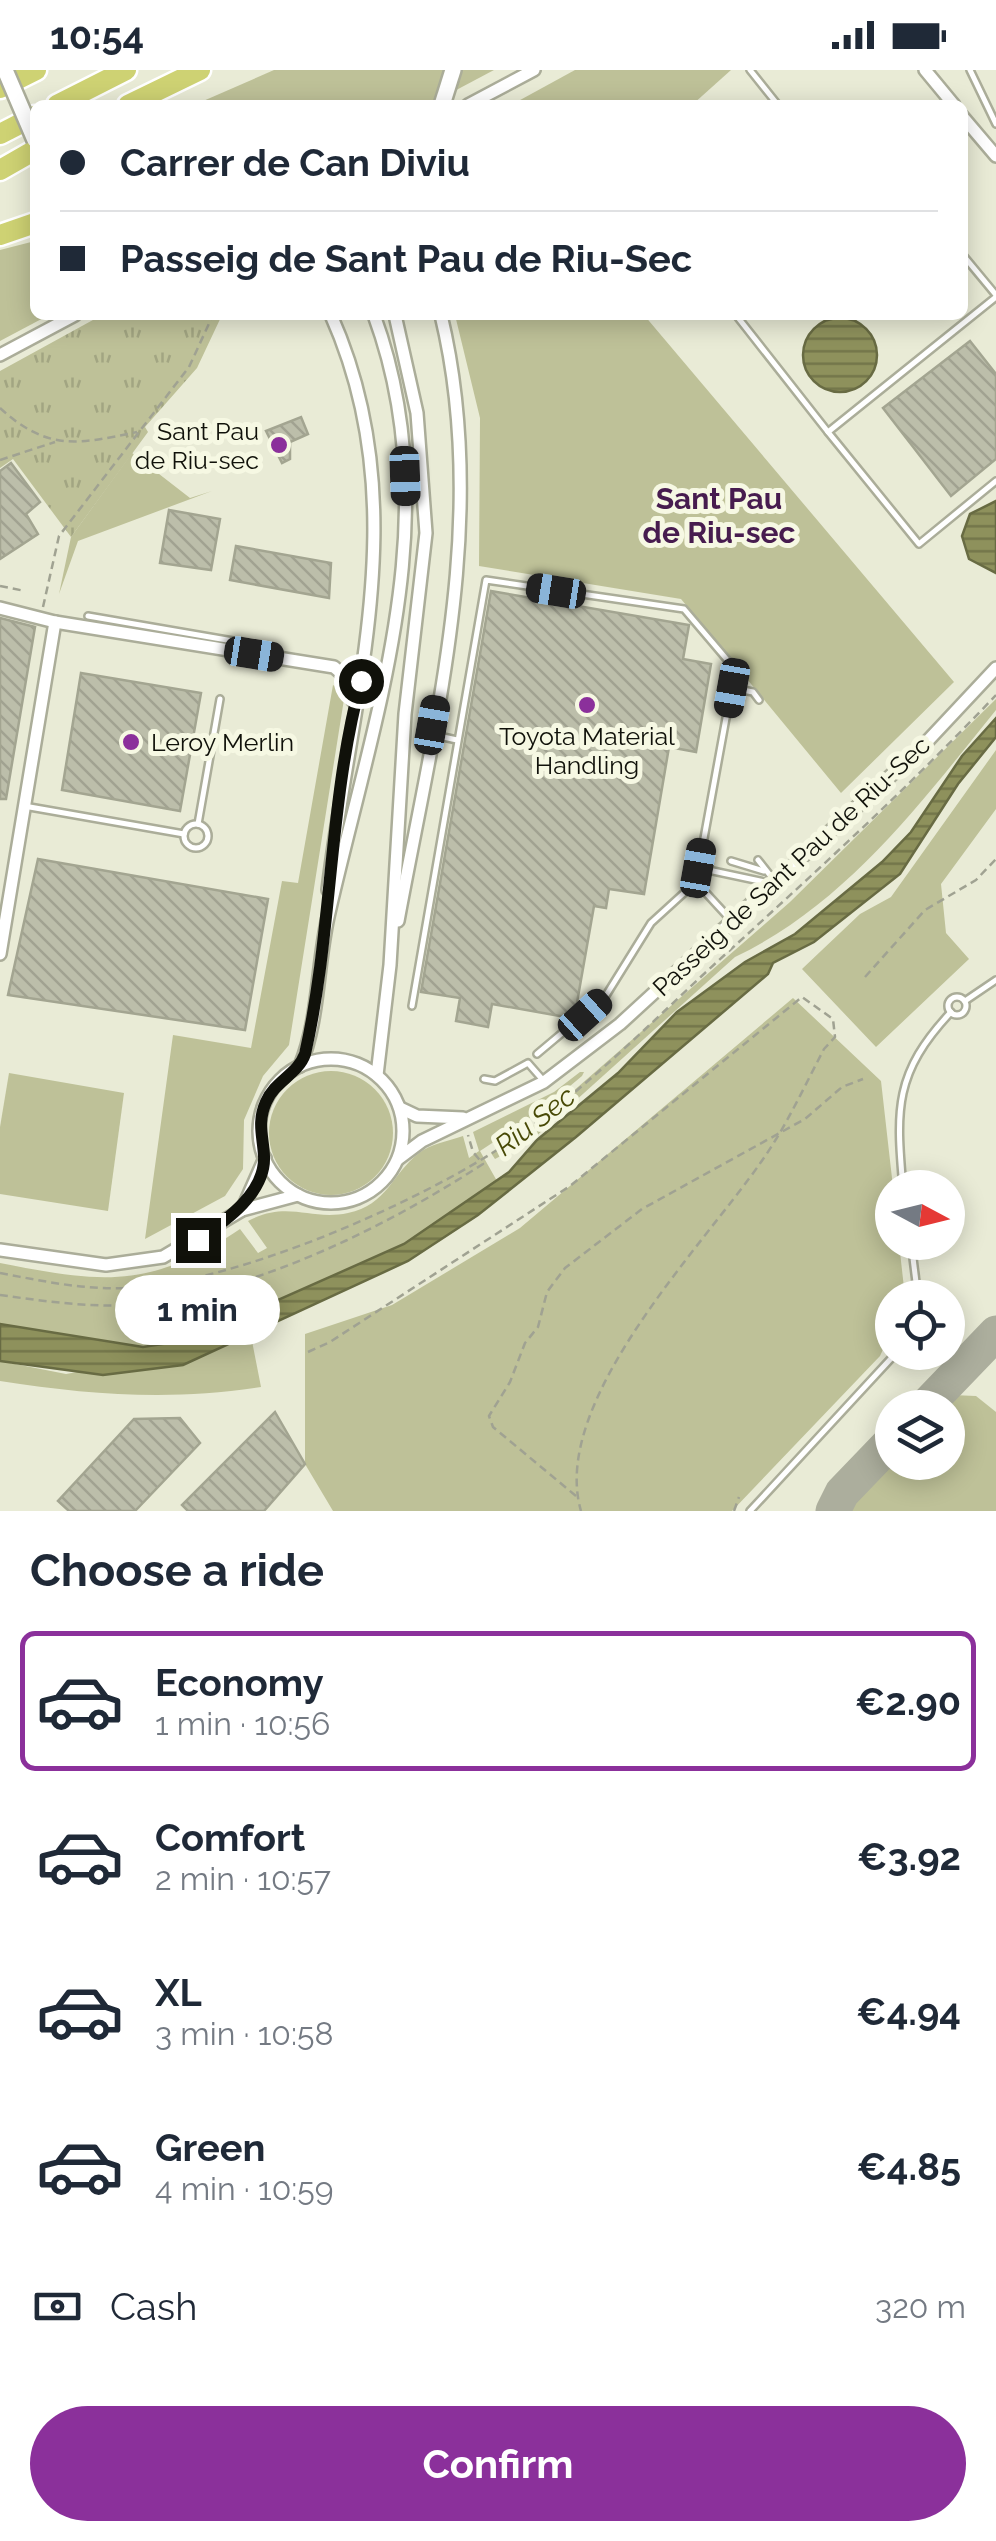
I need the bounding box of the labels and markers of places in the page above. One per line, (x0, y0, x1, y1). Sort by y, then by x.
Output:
place label: Sant Pau de Riu-sec (135, 416, 259, 475)
marker: Sant Pau de Riu-sec (268, 434, 290, 456)
marker: Toyota Material Handling (576, 694, 598, 716)
place label: Toyota Material Handling (499, 721, 675, 780)
place label: Leroy Merlin (151, 727, 294, 757)
marker: Leroy Merlin (120, 731, 142, 753)

